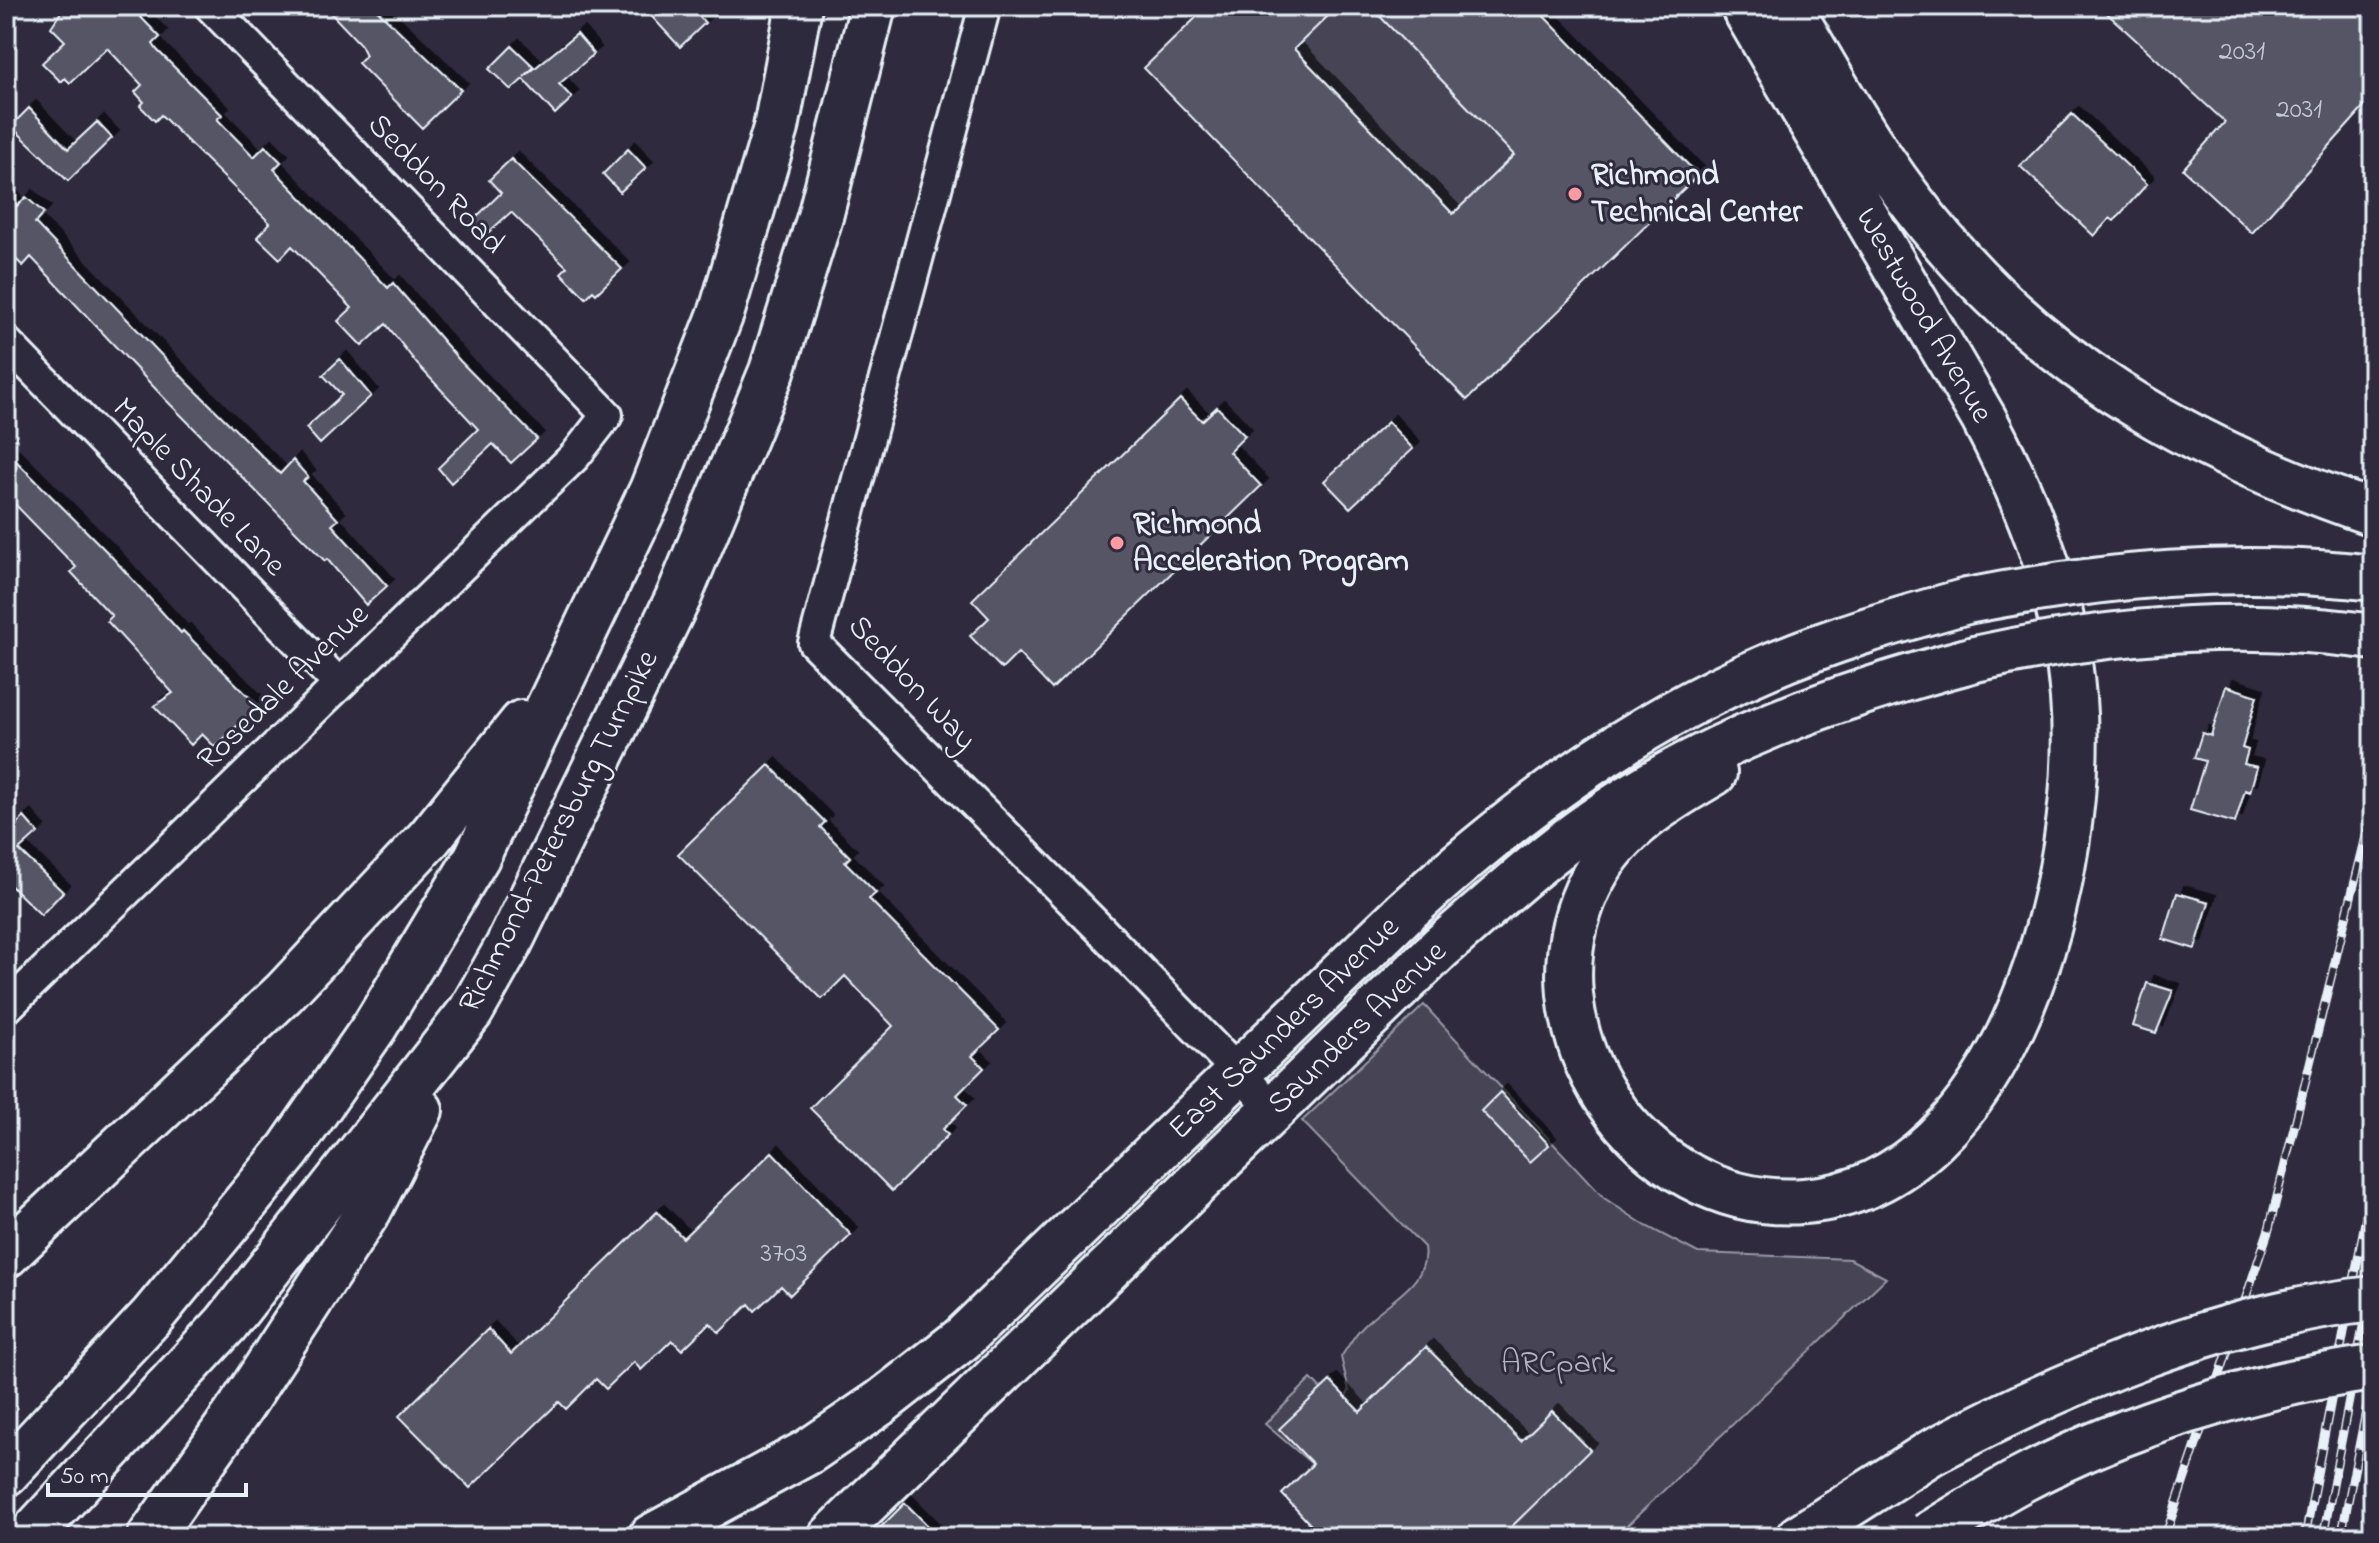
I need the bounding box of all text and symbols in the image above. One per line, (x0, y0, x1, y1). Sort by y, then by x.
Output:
house number: 2031 (2219, 32, 2265, 73)
house number: 2031 (2276, 90, 2322, 131)
street label: Seddon Road (355, 104, 515, 266)
place label: Richmond Technical Center (1591, 153, 1803, 237)
marker: Richmond Technical Center (1566, 185, 1584, 203)
street label: Westwood Avenue (1842, 200, 2004, 433)
street label: Maple Shade Lane (100, 388, 296, 589)
place label: Richmond Acceleration Program (1133, 502, 1409, 587)
marker: Richmond Acceleration Program (1108, 534, 1126, 552)
street label: Rosedale Avenue (187, 593, 381, 783)
street label: Seddon Way (835, 605, 987, 763)
street label: Richmond-Petersburg Turnpike (448, 642, 672, 1022)
street label: East Saunders Avenue (1162, 909, 1408, 1149)
street label: Saunders Avenue (1260, 934, 1456, 1124)
house number: 3703 (761, 1234, 807, 1275)
park label: ARCpark (1501, 1341, 1616, 1388)
scale bar (48, 1447, 246, 1497)
text: 50 m (60, 1460, 109, 1495)

